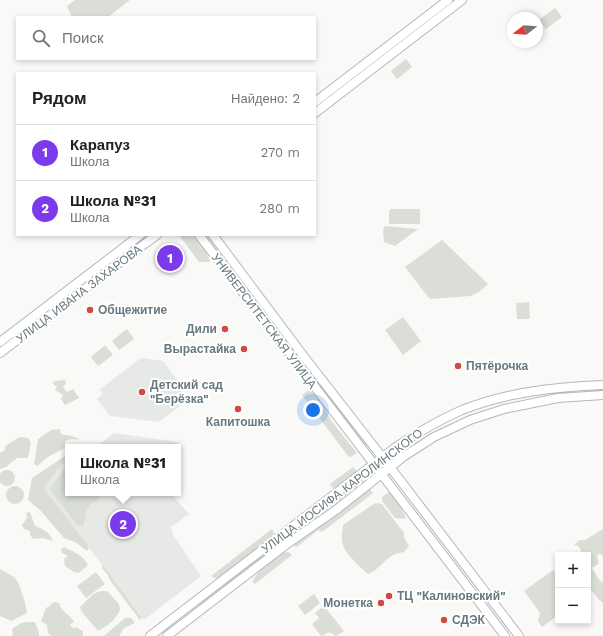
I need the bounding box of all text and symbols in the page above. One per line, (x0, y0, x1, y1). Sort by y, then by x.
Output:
north arrow (507, 12, 543, 48)
search box (16, 16, 316, 60)
icon: search (30, 27, 52, 49)
text: Поиск (62, 29, 104, 47)
text: Рядом (32, 88, 87, 108)
text: Найдено: 2 (231, 91, 300, 106)
text: Карапуз (70, 136, 130, 154)
text: 1 (42, 145, 48, 160)
text: 270 m (261, 145, 300, 160)
text: Школа (70, 154, 110, 169)
text: Школа №31 (70, 192, 156, 210)
text: 2 (41, 201, 49, 216)
text: 280 m (260, 201, 300, 216)
text: Школа (70, 210, 110, 225)
street label: УЛИЦА ИВАНА ЗАХАРОВА (13, 242, 145, 346)
pin: 1 (157, 243, 183, 273)
street label: УНИВЕРСИТЕТСКАЯ УЛИЦА (209, 251, 319, 391)
place label: Общежитие (98, 303, 168, 317)
marker: Общежитие (85, 305, 95, 315)
place label: Дили (186, 322, 217, 336)
marker: Дили (220, 324, 230, 334)
place label: Вырастайка (164, 342, 236, 356)
marker: Вырастайка (239, 344, 249, 354)
place label: Пятёрочка (466, 359, 529, 373)
marker: Пятёрочка (453, 361, 463, 371)
place label: Детский сад "Берёзка" (150, 378, 223, 406)
marker: Детский сад "Берёзка" (137, 387, 147, 397)
your location (303, 400, 323, 420)
marker: Капитошка (233, 404, 243, 414)
place label: Капитошка (206, 415, 271, 429)
street label: УЛИЦА ИОСИФА КАРОЛИНСКОГО (259, 426, 425, 556)
popup (65, 444, 181, 496)
text: Школа №31 (80, 454, 166, 472)
text: Школа (80, 472, 119, 487)
pin: 2 (110, 509, 136, 539)
map controls (555, 552, 591, 624)
button: + (555, 552, 591, 588)
button: − (555, 588, 591, 624)
place label: ТЦ "Калиновский" (397, 589, 506, 603)
marker: ТЦ "Калиновский" (384, 591, 394, 601)
place label: Монетка (323, 596, 373, 610)
marker: Монетка (376, 598, 386, 608)
place label: СДЭК (452, 613, 486, 627)
marker: СДЭК (439, 615, 449, 625)

